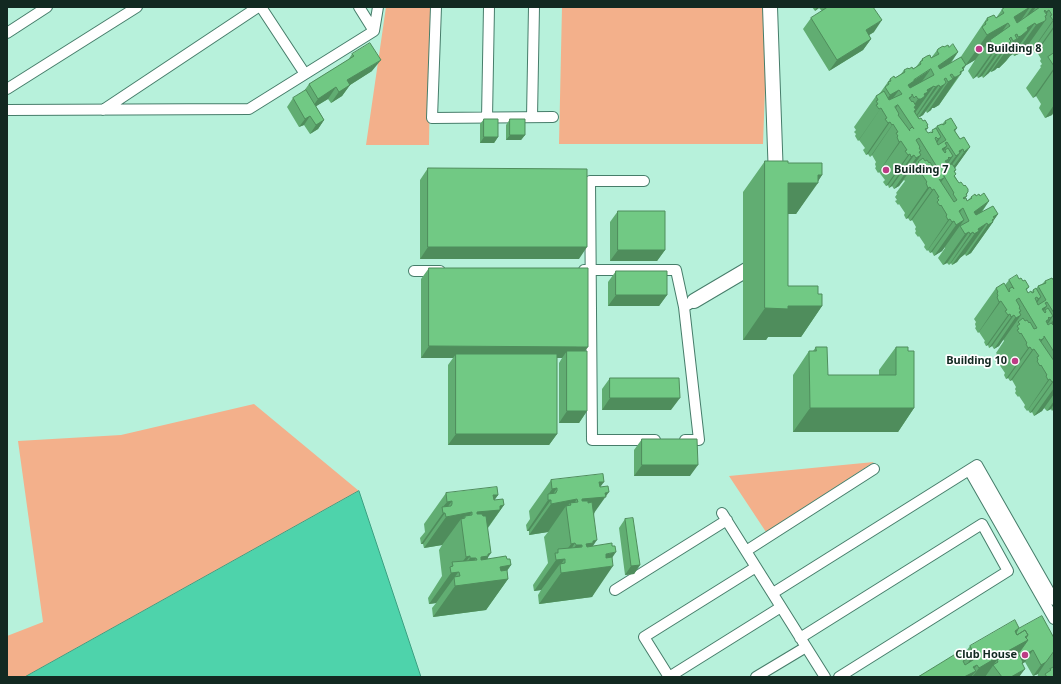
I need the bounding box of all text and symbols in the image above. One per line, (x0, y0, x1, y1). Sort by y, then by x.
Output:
place label: Building 8 (987, 42, 1042, 56)
marker: Building 8 (974, 44, 984, 54)
place label: Building 7 (894, 163, 949, 177)
marker: Building 7 (881, 165, 891, 175)
place label: Building 10 (946, 354, 1007, 368)
marker: Building 10 (1010, 356, 1020, 366)
place label: Club House (955, 648, 1017, 662)
marker: Club House (1020, 650, 1030, 660)

